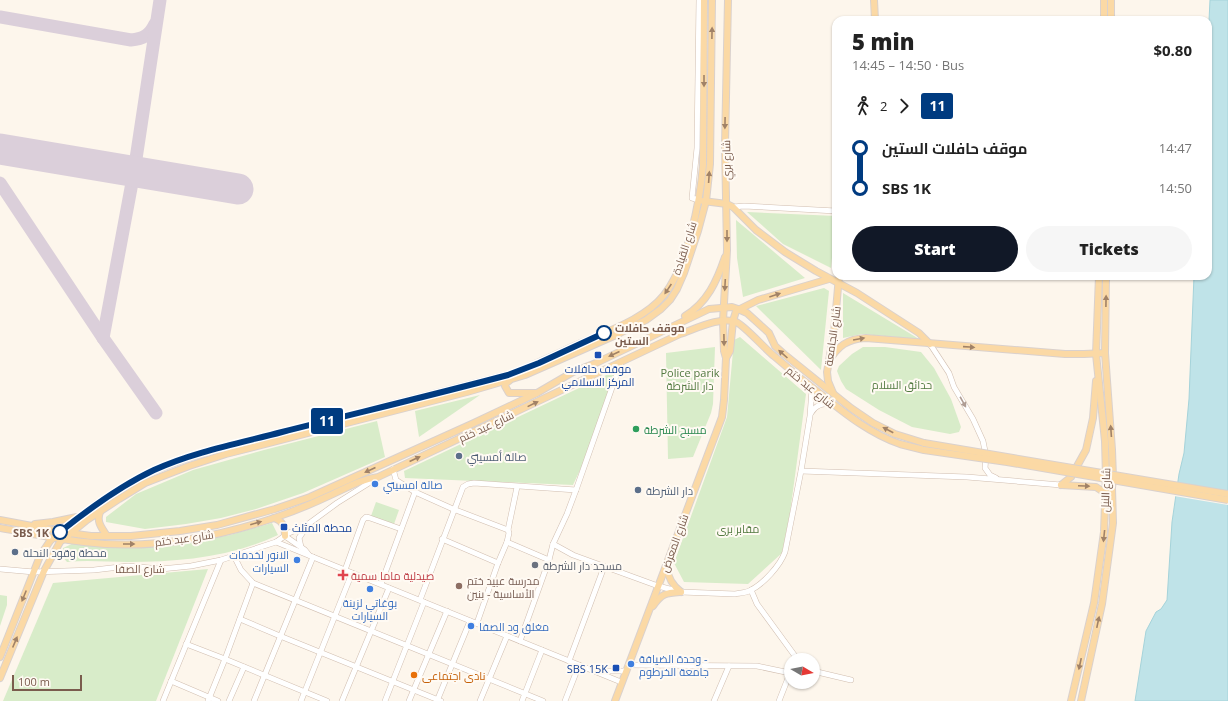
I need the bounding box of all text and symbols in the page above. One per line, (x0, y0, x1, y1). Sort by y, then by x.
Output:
text: 5 min (852, 26, 915, 56)
one-way arrow (708, 27, 715, 39)
text: $0.80 (1153, 40, 1192, 60)
text: 14:45 – 14:50 · Bus (852, 56, 964, 74)
one-way arrow (701, 75, 707, 88)
icon: walk (852, 95, 874, 117)
icon: forward (893, 95, 915, 117)
text: 11 (929, 96, 945, 115)
text: 2 (880, 97, 887, 115)
one-way arrow (722, 117, 728, 130)
text: موقف حافلات الستين (882, 138, 1028, 158)
text: 14:47 (1159, 139, 1192, 157)
street label: شارع بري (718, 140, 736, 180)
one-way arrow (705, 171, 712, 183)
text: SBS 1K (882, 178, 931, 198)
text: 14:50 (1159, 179, 1192, 197)
street label: شارع القيادة (668, 219, 701, 277)
button: Start (852, 226, 1018, 272)
button: Tickets (1026, 226, 1192, 272)
one-way arrow (724, 230, 730, 243)
one-way arrow (722, 279, 729, 291)
one-way arrow (664, 284, 672, 294)
one-way arrow (769, 291, 781, 297)
one-way arrow (1102, 295, 1109, 307)
street label: شارع الجامعة (820, 305, 845, 367)
place label: موقف حافلات الستين (615, 320, 685, 348)
marker: موقف حافلات الستين (596, 325, 612, 341)
one-way arrow (720, 334, 727, 346)
one-way arrow (853, 336, 865, 342)
one-way arrow (963, 343, 975, 350)
one-way arrow (778, 349, 789, 358)
marker: موقف حافلات المركز الاسلامي (593, 350, 603, 360)
one-way arrow (608, 351, 619, 357)
place label: موقف حافلات المركز الاسلامي (561, 361, 635, 391)
street label: شارع عبد ختم (783, 363, 839, 412)
park label: Police parik دار الشرطة (661, 365, 720, 393)
park label: حدائق السلام (872, 377, 932, 393)
one-way arrow (960, 396, 967, 408)
one-way arrow (527, 401, 539, 407)
street label: شارع عبد ختم (456, 407, 516, 446)
line badge: 11 (309, 408, 345, 434)
text: 11 (319, 411, 335, 430)
place label: مسبح الشرطة (644, 422, 707, 438)
marker: مسبح الشرطة (631, 424, 641, 434)
one-way arrow (1108, 425, 1115, 437)
one-way arrow (882, 427, 894, 434)
place label: صالة أمسيتي (467, 449, 526, 466)
marker: صالة أمسيتي (454, 451, 464, 461)
one-way arrow (410, 456, 421, 462)
one-way arrow (365, 467, 376, 473)
street label: شارع النيل (1097, 468, 1114, 512)
place label: صالة امسيتي (383, 477, 442, 494)
marker: صالة امسيتي (370, 479, 380, 489)
place label: دار الشرطة (646, 483, 693, 498)
one-way arrow (1078, 483, 1090, 490)
marker: دار الشرطة (633, 485, 643, 495)
street label: شارع المعرض (657, 512, 692, 575)
one-way arrow (251, 520, 263, 526)
place label: محطة المثلث (292, 520, 352, 535)
park label: مقابر برى (717, 521, 759, 536)
marker: محطة المثلث (279, 522, 289, 532)
marker: SBS 1K (52, 524, 68, 540)
place label: SBS 1K (13, 525, 50, 540)
street label: شارع عبد ختم (154, 526, 215, 551)
one-way arrow (1100, 530, 1107, 542)
one-way arrow (123, 541, 136, 547)
place label: محطة وقود النحلة (23, 545, 107, 560)
marker: محطة وقود النحلة (10, 547, 20, 557)
place label: الانور لخدمات السيارات (229, 547, 289, 575)
marker: الانور لخدمات السيارات (292, 555, 302, 565)
place label: مسجد دار الشرطة (543, 558, 622, 573)
marker: مسجد دار الشرطة (530, 560, 540, 570)
street label: شارع الصفا (115, 561, 165, 577)
place label: صيدلية ماما سمية (351, 568, 434, 583)
marker: صيدلية ماما سمية (338, 570, 348, 580)
place label: مدرسة عبيد ختم الأساسية - بنين (467, 573, 539, 601)
marker: مدرسة عبيد ختم الأساسية - بنين (454, 581, 464, 591)
marker: بوغاتي لزينة السيارات (365, 584, 375, 594)
one-way arrow (21, 591, 27, 603)
place label: بوغاتي لزينة السيارات (343, 595, 397, 623)
one-way arrow (1096, 616, 1102, 628)
place label: مغلق ود الصفا (479, 619, 549, 634)
marker: مغلق ود الصفا (466, 621, 476, 631)
one-way arrow (12, 636, 19, 648)
place label: وحدة الضيافة - جامعة الخرطوم (639, 651, 709, 680)
north arrow (784, 653, 820, 689)
map controls (784, 653, 820, 689)
one-way arrow (1076, 657, 1082, 670)
marker: وحدة الضيافة - جامعة الخرطوم (626, 659, 636, 669)
place label: SBS 15K (567, 661, 608, 676)
marker: SBS 15K (611, 663, 621, 673)
place label: نادى اجتماعى (422, 668, 485, 683)
marker: نادى اجتماعى (409, 670, 419, 680)
scale bar (12, 673, 82, 692)
text: 100 m (18, 674, 50, 689)

